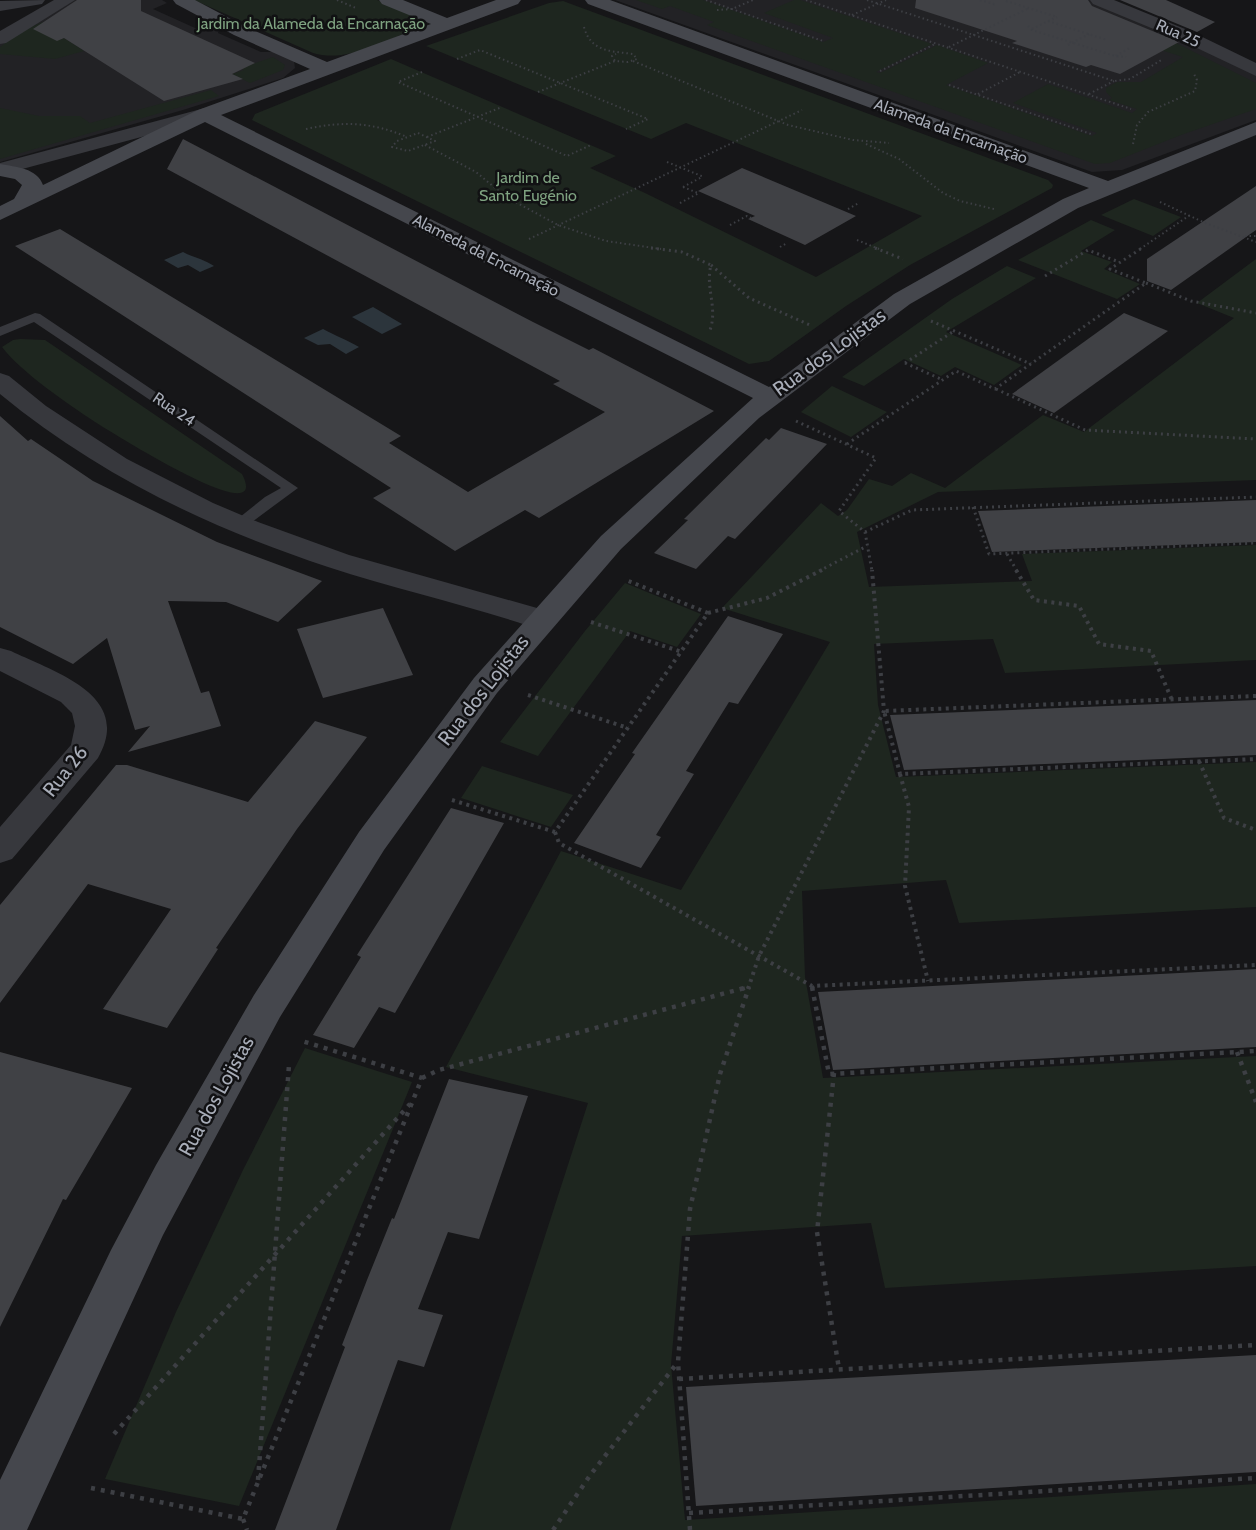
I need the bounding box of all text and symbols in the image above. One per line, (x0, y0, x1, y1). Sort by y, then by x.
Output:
park label: Jardim da Alameda da Encarnação (196, 14, 425, 33)
street label: Rua 25 (1153, 15, 1203, 51)
street label: Alameda da Encarnação (872, 94, 1030, 168)
park label: Jardim de Santo Eugénio (479, 168, 577, 205)
street label: Alameda da Encarnação (410, 210, 563, 300)
street label: Rua dos Lojistas (768, 303, 890, 401)
street label: Rua 24 (149, 388, 199, 430)
street label: Rua dos Lojistas (432, 630, 534, 750)
street label: Rua 26 (38, 741, 92, 801)
street label: Rua dos Lojistas (173, 1032, 259, 1160)

